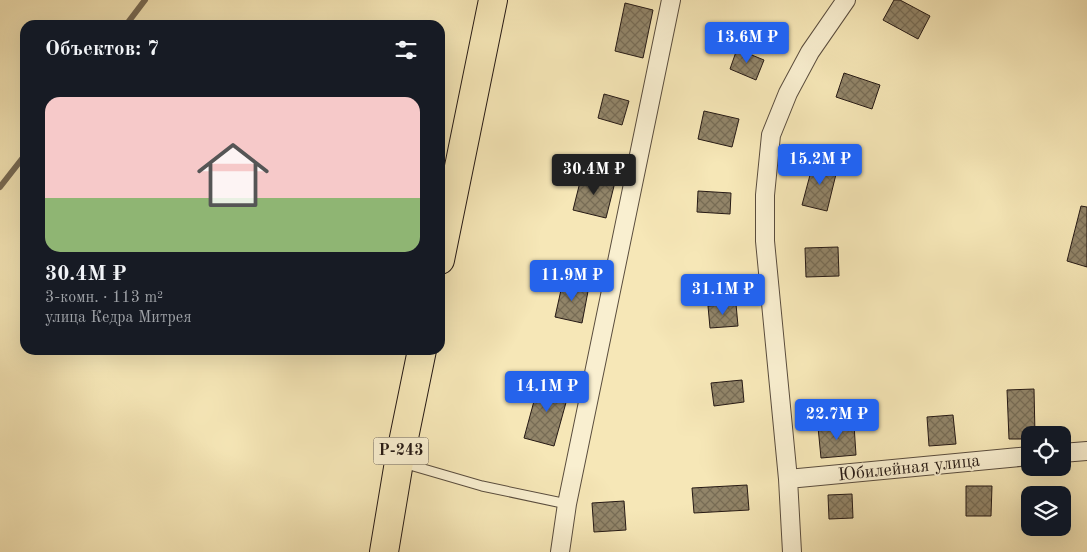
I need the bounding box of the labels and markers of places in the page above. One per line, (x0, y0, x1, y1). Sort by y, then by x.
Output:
pin: 13.6M ₽ (701, 22, 793, 64)
pin: 15.2M ₽ (774, 144, 866, 186)
pin: 30.4M ₽ (548, 154, 640, 196)
pin: 11.9M ₽ (526, 260, 618, 302)
pin: 31.1M ₽ (677, 274, 769, 316)
pin: 14.1M ₽ (501, 370, 593, 413)
pin: 22.7M ₽ (791, 398, 883, 441)

